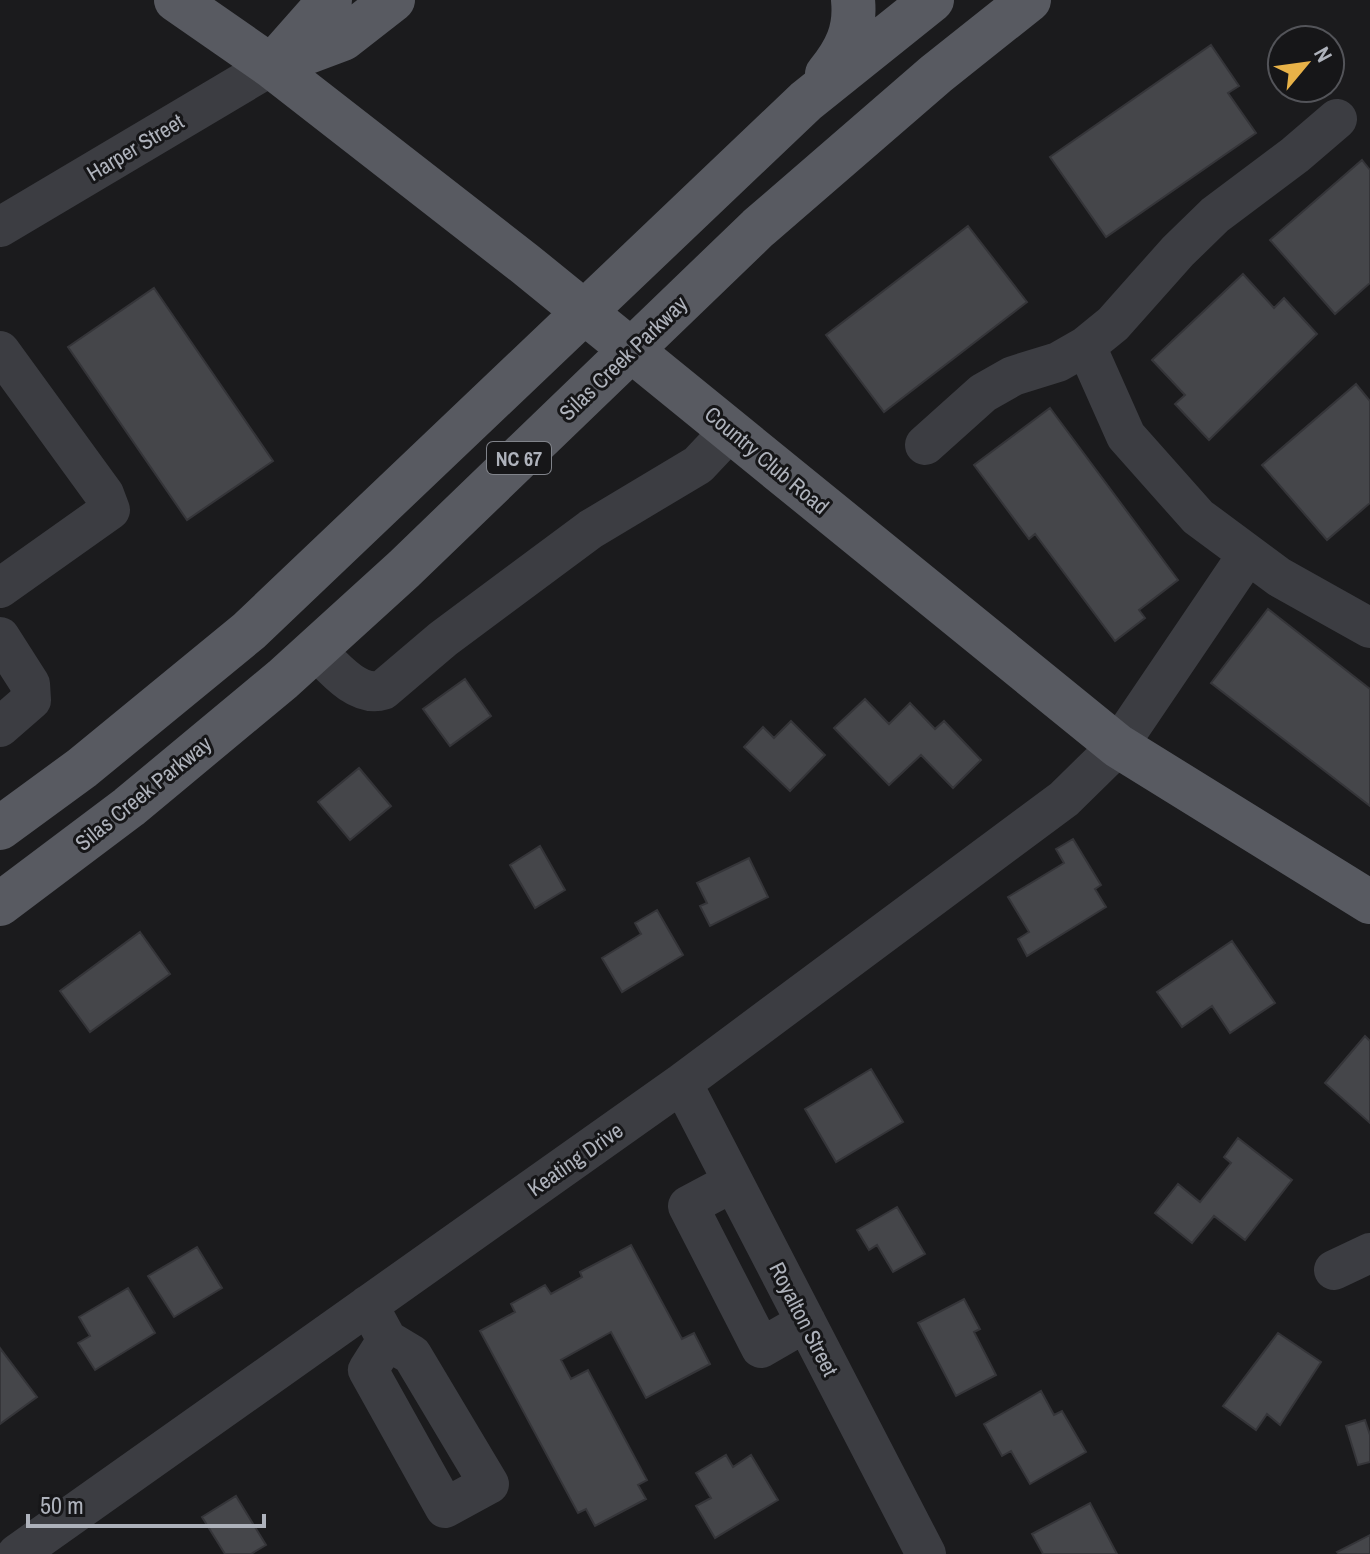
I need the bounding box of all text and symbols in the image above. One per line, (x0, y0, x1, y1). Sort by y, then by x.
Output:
north arrow (1266, 24, 1346, 104)
text: N (1307, 41, 1340, 67)
street label: Harper Street (81, 106, 189, 188)
street label: Silas Creek Parkway (552, 289, 694, 427)
street label: Country Club Road (699, 399, 835, 521)
road number: NC 67 (487, 442, 551, 474)
street label: Silas Creek Parkway (69, 729, 217, 857)
street label: Keating Drive (521, 1115, 629, 1203)
street label: Royalton Street (762, 1257, 846, 1381)
scale bar (28, 1478, 264, 1528)
text: 50 m (40, 1489, 84, 1521)

